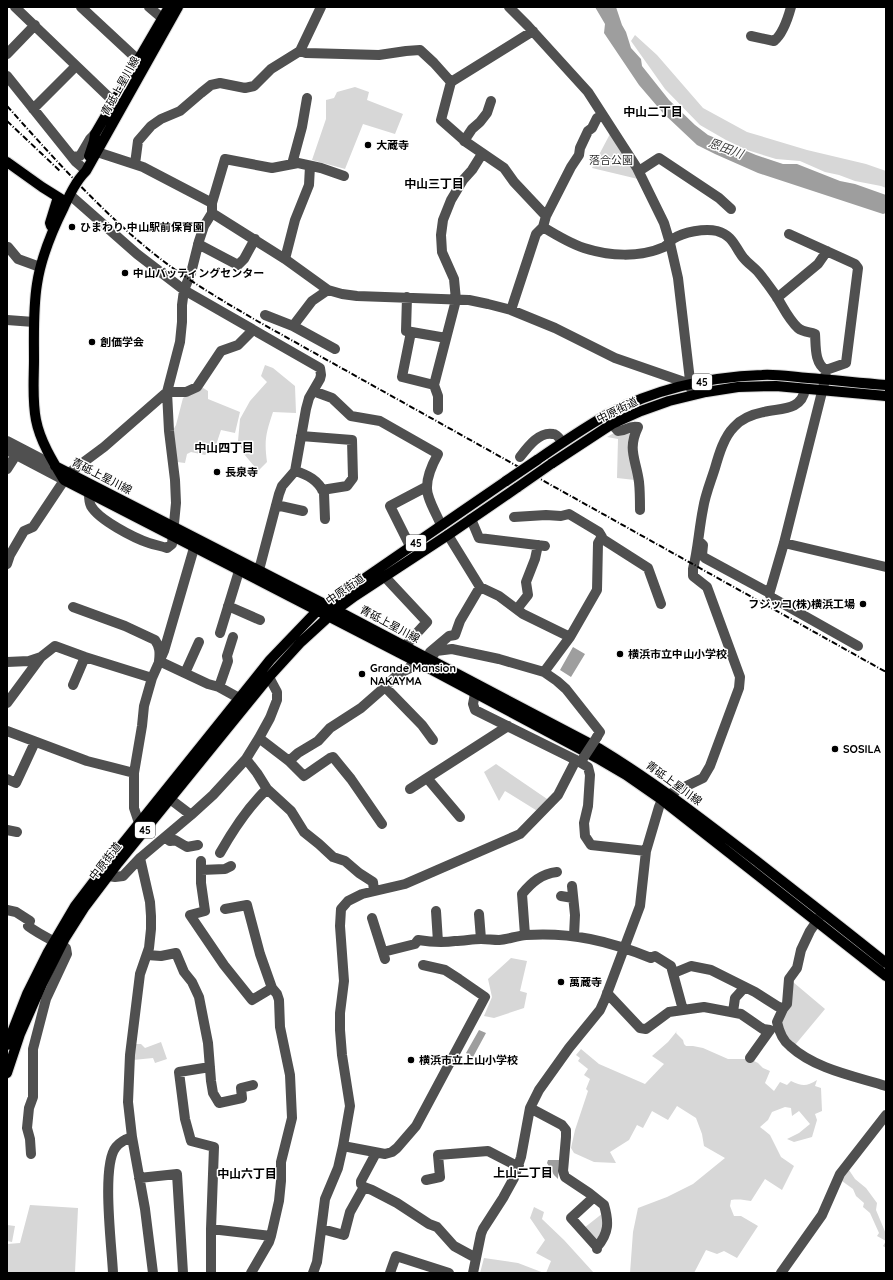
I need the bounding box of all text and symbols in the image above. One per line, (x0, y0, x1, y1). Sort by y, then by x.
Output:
street label: 青砥上星川線 (98, 54, 142, 118)
district label: 中山二丁目 (623, 104, 683, 119)
water label: 恩田川 (707, 135, 747, 162)
place label: 大蔵寺 (376, 138, 409, 152)
marker: 大蔵寺 (363, 140, 373, 150)
park label: 落合公園 (589, 153, 633, 167)
district label: 中山三丁目 (404, 176, 464, 191)
place label: ひまわり 中山駅前保育園 (80, 220, 204, 234)
marker: ひまわり 中山駅前保育園 (67, 222, 77, 232)
place label: 中山バッティングセンター (133, 266, 264, 280)
marker: 中山バッティングセンター (120, 268, 130, 278)
place label: 創価学会 (100, 335, 144, 349)
marker: 創価学会 (87, 337, 97, 347)
road number: 45 (692, 374, 712, 390)
street label: 中原街道 (594, 394, 640, 426)
district label: 中山四丁目 (194, 440, 254, 455)
street label: 青砥上星川線 (69, 455, 135, 497)
place label: 長泉寺 (225, 465, 258, 479)
marker: 長泉寺 (212, 467, 222, 477)
road number: 45 (406, 535, 426, 551)
street label: 中原街道 (323, 571, 367, 607)
place label: フジッコ(株)横浜工場 (748, 597, 855, 611)
marker: フジッコ(株)横浜工場 (858, 599, 868, 609)
street label: 青砥上星川線 (358, 602, 422, 646)
place label: 横浜市立中山小学校 (628, 647, 727, 661)
marker: 横浜市立中山小学校 (615, 649, 625, 659)
place label: Grande Mansion NAKAYMA (370, 661, 456, 688)
marker: Grande Mansion NAKAYMA (357, 669, 367, 679)
place label: SOSILA (843, 742, 881, 756)
marker: SOSILA (830, 744, 840, 754)
street label: 青砥上星川線 (643, 758, 705, 808)
road number: 45 (135, 822, 155, 838)
street label: 中原街道 (86, 839, 124, 883)
place label: 萬蔵寺 (569, 975, 602, 989)
marker: 萬蔵寺 (556, 977, 566, 987)
place label: 横浜市立上山小学校 (419, 1053, 518, 1067)
marker: 横浜市立上山小学校 (406, 1055, 416, 1065)
district label: 上山二丁目 (493, 1165, 553, 1180)
district label: 中山六丁目 (217, 1166, 277, 1181)

